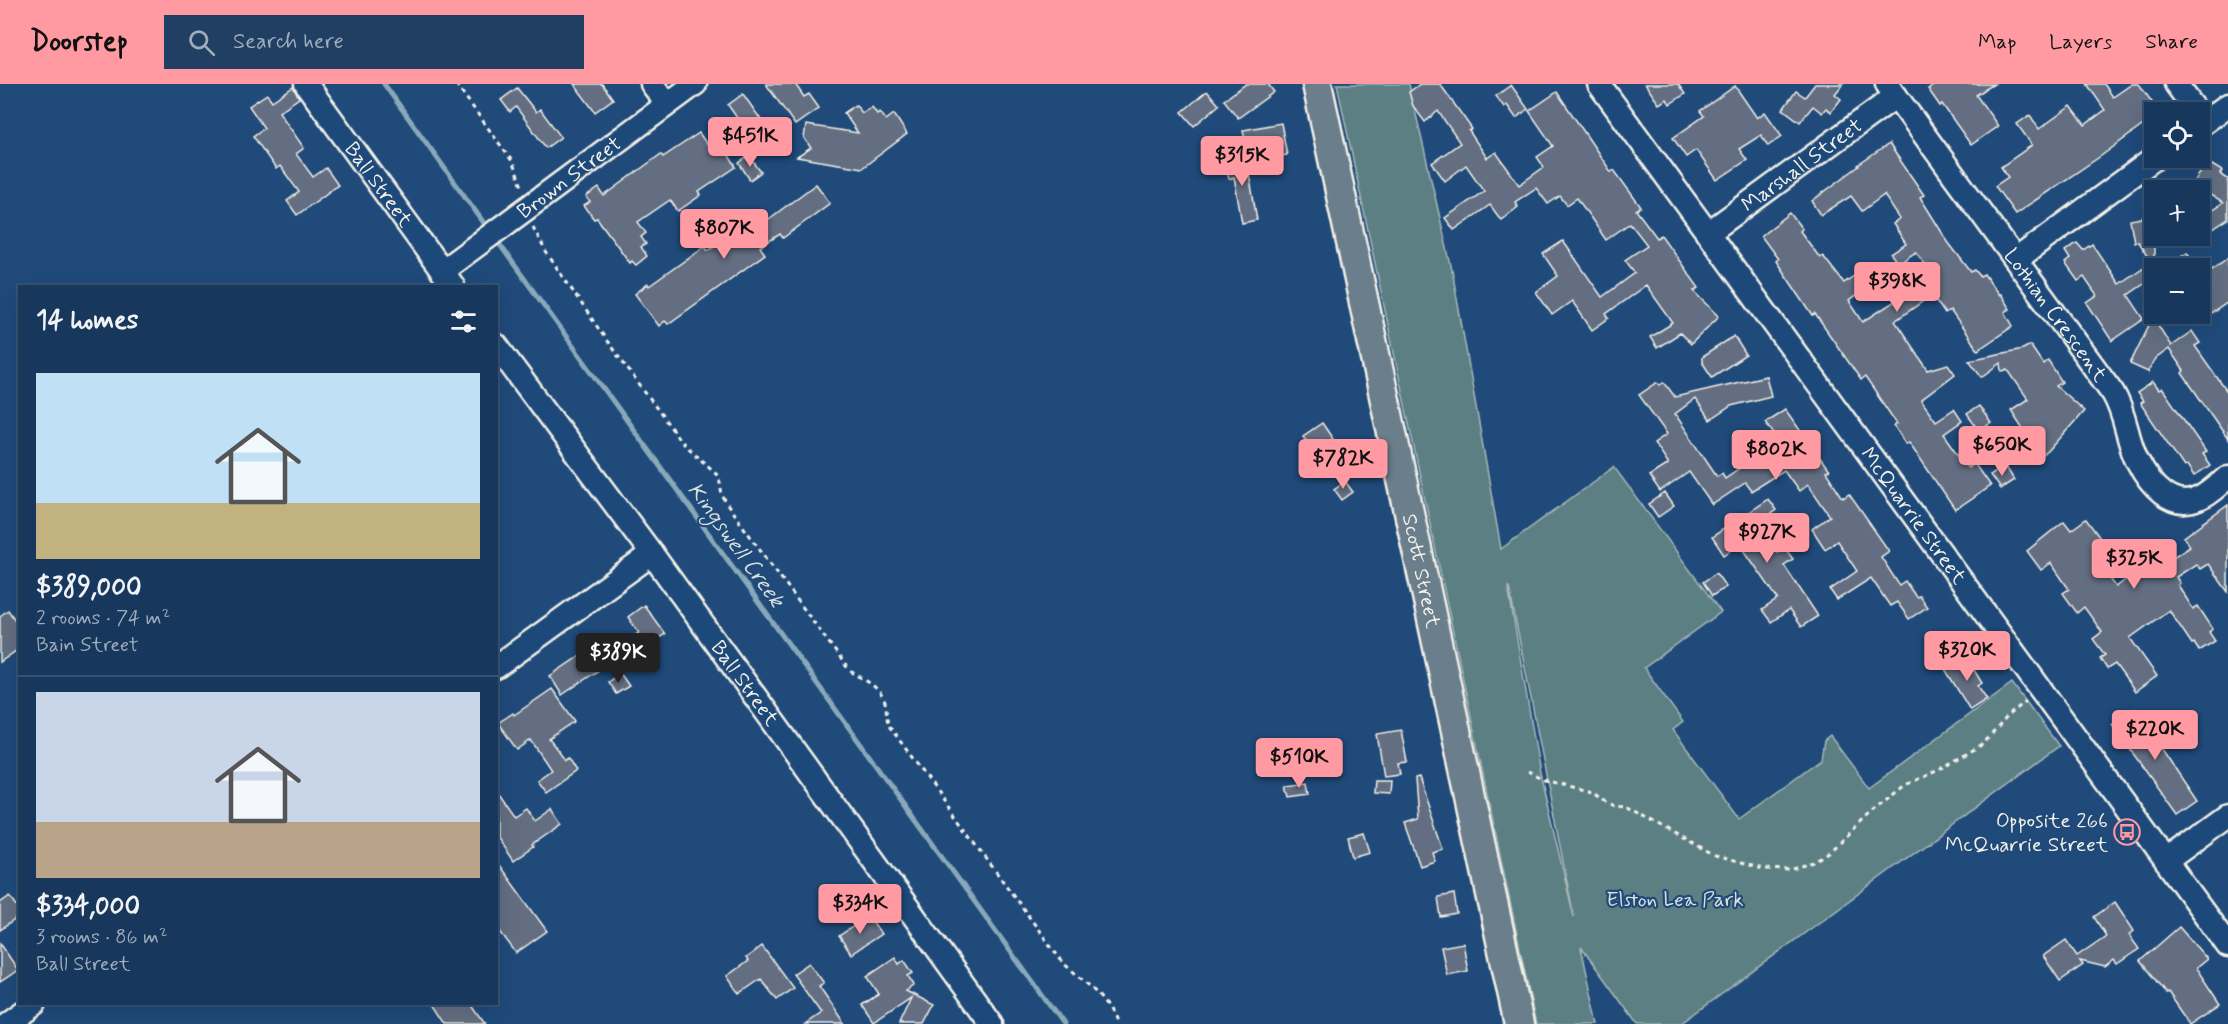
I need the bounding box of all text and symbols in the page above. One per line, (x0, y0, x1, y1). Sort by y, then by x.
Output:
search box (164, 15, 584, 69)
text: Doorstep (30, 24, 128, 61)
icon: search (185, 26, 218, 59)
text: Search here (233, 28, 344, 56)
text: Map (1978, 28, 2016, 56)
text: Layers (2049, 28, 2112, 56)
text: Share (2145, 28, 2198, 56)
map controls (2144, 102, 2210, 324)
button: locate (2144, 102, 2210, 168)
street label: Marshall Street (1736, 112, 1869, 219)
pin: $451K (708, 117, 792, 168)
text: $451K (722, 123, 778, 150)
street label: Brown Street (512, 130, 628, 226)
street label: Ball Street (338, 136, 419, 234)
pin: $315K (1200, 136, 1284, 187)
text: $315K (1215, 142, 1269, 169)
button: + (2144, 180, 2210, 246)
pin: $807K (682, 209, 766, 260)
text: $807K (694, 215, 754, 242)
street label: Lothian Crescent (1997, 243, 2114, 388)
button: − (2144, 258, 2210, 324)
pin: $398K (1855, 262, 1939, 313)
text: $398K (1868, 268, 1926, 295)
text: 14 homes (36, 304, 138, 338)
icon: filters (447, 305, 480, 338)
icon: home (204, 412, 312, 520)
pin: $650K (1960, 426, 2044, 477)
pin: $802K (1734, 430, 1818, 481)
text: $650K (1973, 432, 2031, 459)
text: $802K (1746, 436, 1806, 463)
pin: $782K (1301, 439, 1385, 490)
street label: McQuarrie Street (1854, 442, 1973, 591)
text: $782K (1313, 445, 1373, 472)
water label: Kingswell Creek (679, 477, 791, 616)
street label: Scott Street (1395, 511, 1447, 631)
pin: $927K (1725, 513, 1809, 564)
text: $927K (1738, 519, 1796, 546)
pin: $325K (2092, 539, 2176, 590)
text: $325K (2106, 545, 2162, 572)
text: $389,000 (36, 571, 142, 605)
text: 2 rooms · 74 m² (36, 605, 170, 632)
pin: $320K (1925, 631, 2009, 682)
text: Bain Street (36, 632, 139, 659)
pin: $389K (576, 633, 660, 684)
street label: Ball Street (704, 635, 785, 733)
text: $320K (1938, 637, 1996, 664)
text: $389K (590, 639, 646, 666)
pin: $220K (2113, 710, 2197, 761)
text: $220K (2126, 716, 2184, 743)
icon: home (204, 731, 312, 839)
pin: $510K (1257, 738, 1341, 789)
text: $510K (1270, 744, 1328, 771)
place label: Opposite 266 McQuarrie Street (1945, 807, 2109, 859)
bus stop icon: Opposite 266 McQuarrie Street (2112, 817, 2142, 847)
pin: $334K (818, 884, 902, 935)
park label: Elston Lea Park (1606, 886, 1744, 914)
text: $334,000 (36, 890, 140, 924)
text: $334K (832, 890, 888, 917)
text: 3 rooms · 86 m² (36, 924, 168, 951)
text: Ball Street (36, 951, 130, 978)

